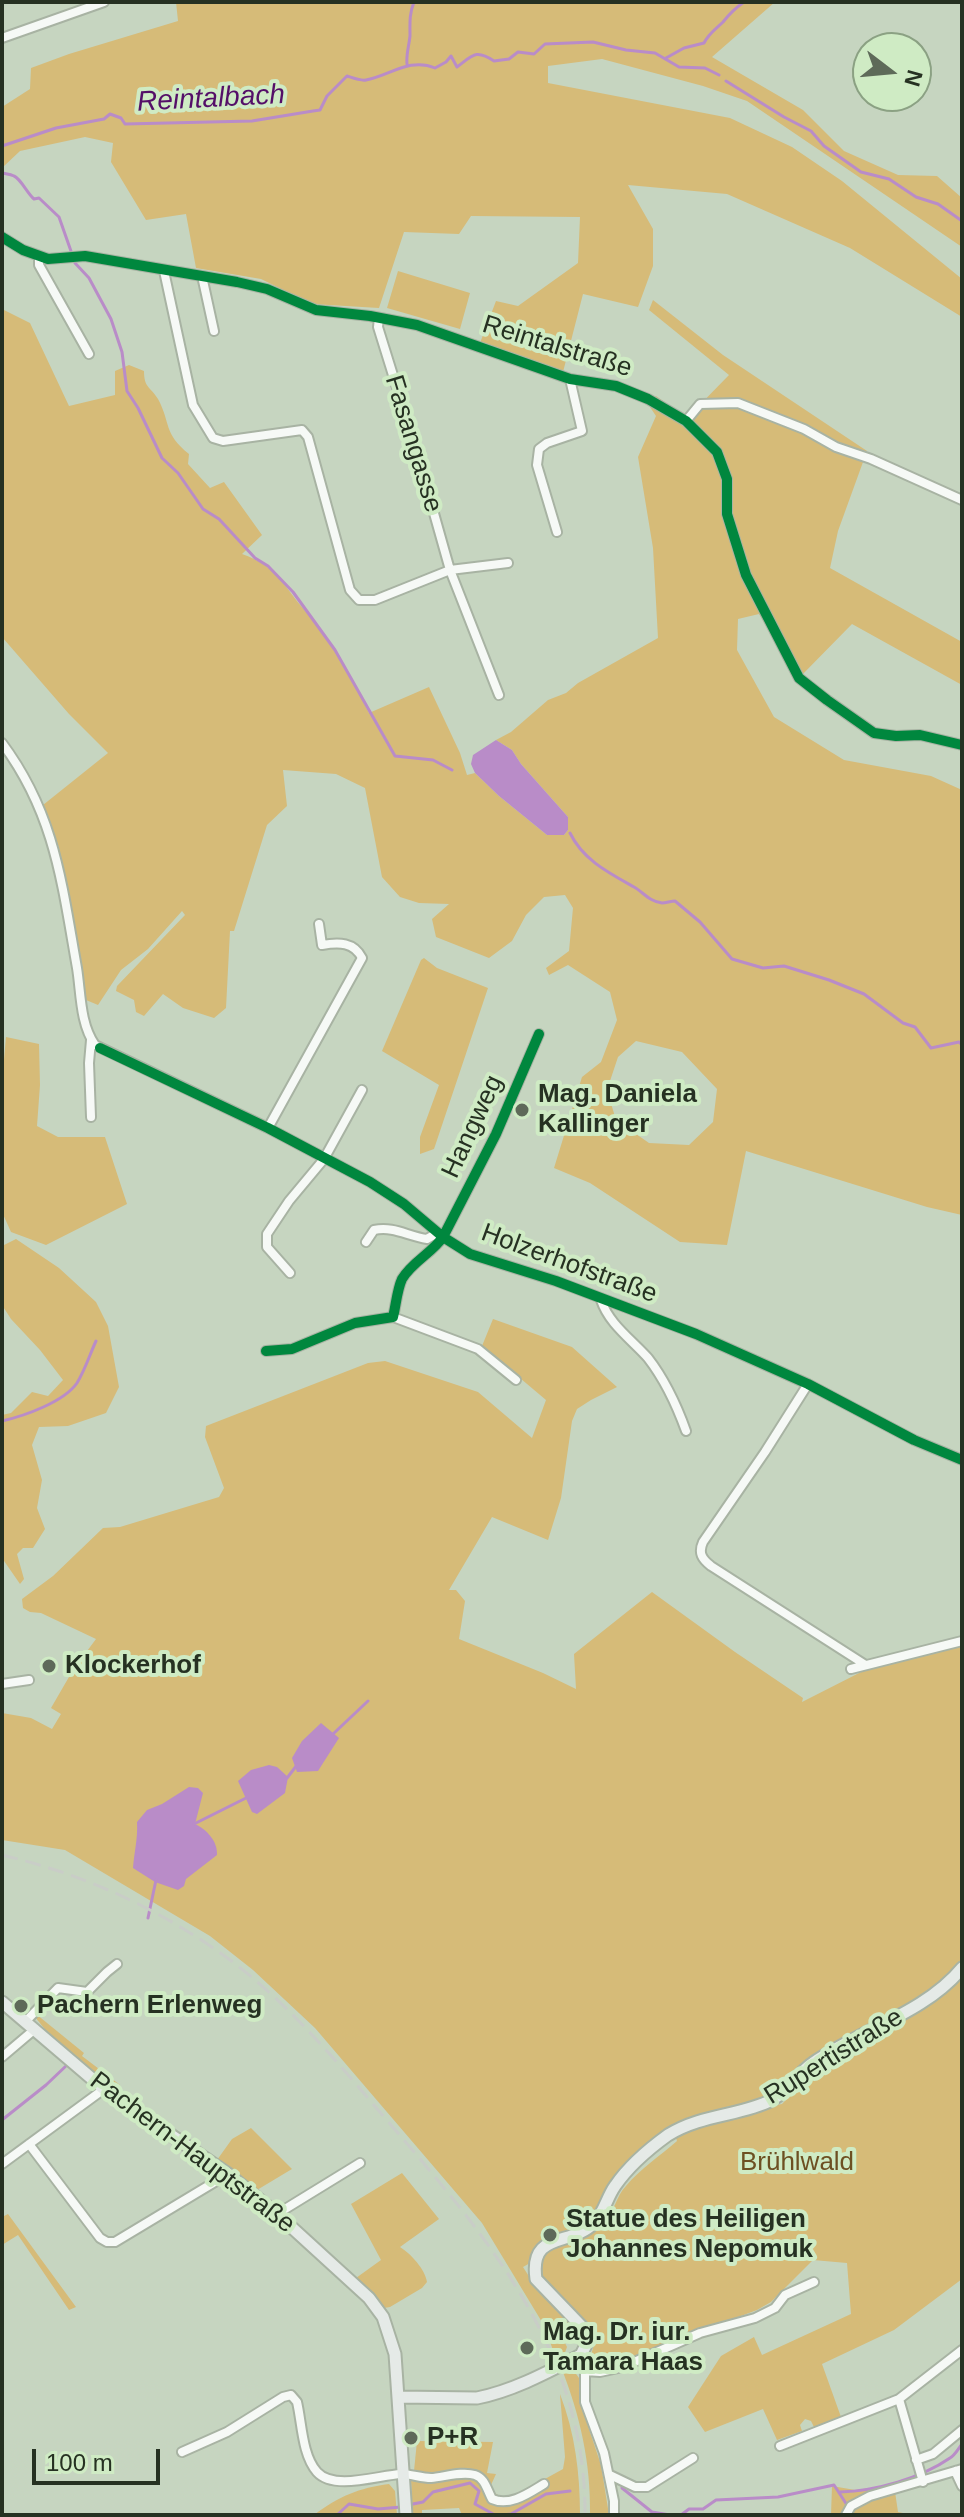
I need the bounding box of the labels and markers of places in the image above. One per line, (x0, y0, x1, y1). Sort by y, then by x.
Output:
place label: Mag. Daniela Kallinger (538, 1079, 697, 1140)
marker: Mag. Daniela Kallinger (513, 1101, 531, 1119)
place label: Klockerhof (65, 1650, 201, 1682)
marker: Klockerhof (40, 1657, 58, 1675)
place label: Pachern Erlenweg (37, 1990, 262, 2022)
marker: Pachern Erlenweg (12, 1997, 30, 2015)
place label: Statue des Heiligen Johannes Nepomuk (566, 2204, 813, 2266)
marker: Statue des Heiligen Johannes Nepomuk (541, 2226, 559, 2244)
place label: Mag. Dr. iur. Tamara Haas (543, 2317, 703, 2378)
marker: Mag. Dr. iur. Tamara Haas (518, 2339, 536, 2357)
place label: P+R (427, 2422, 478, 2454)
marker: P+R (402, 2429, 420, 2447)

